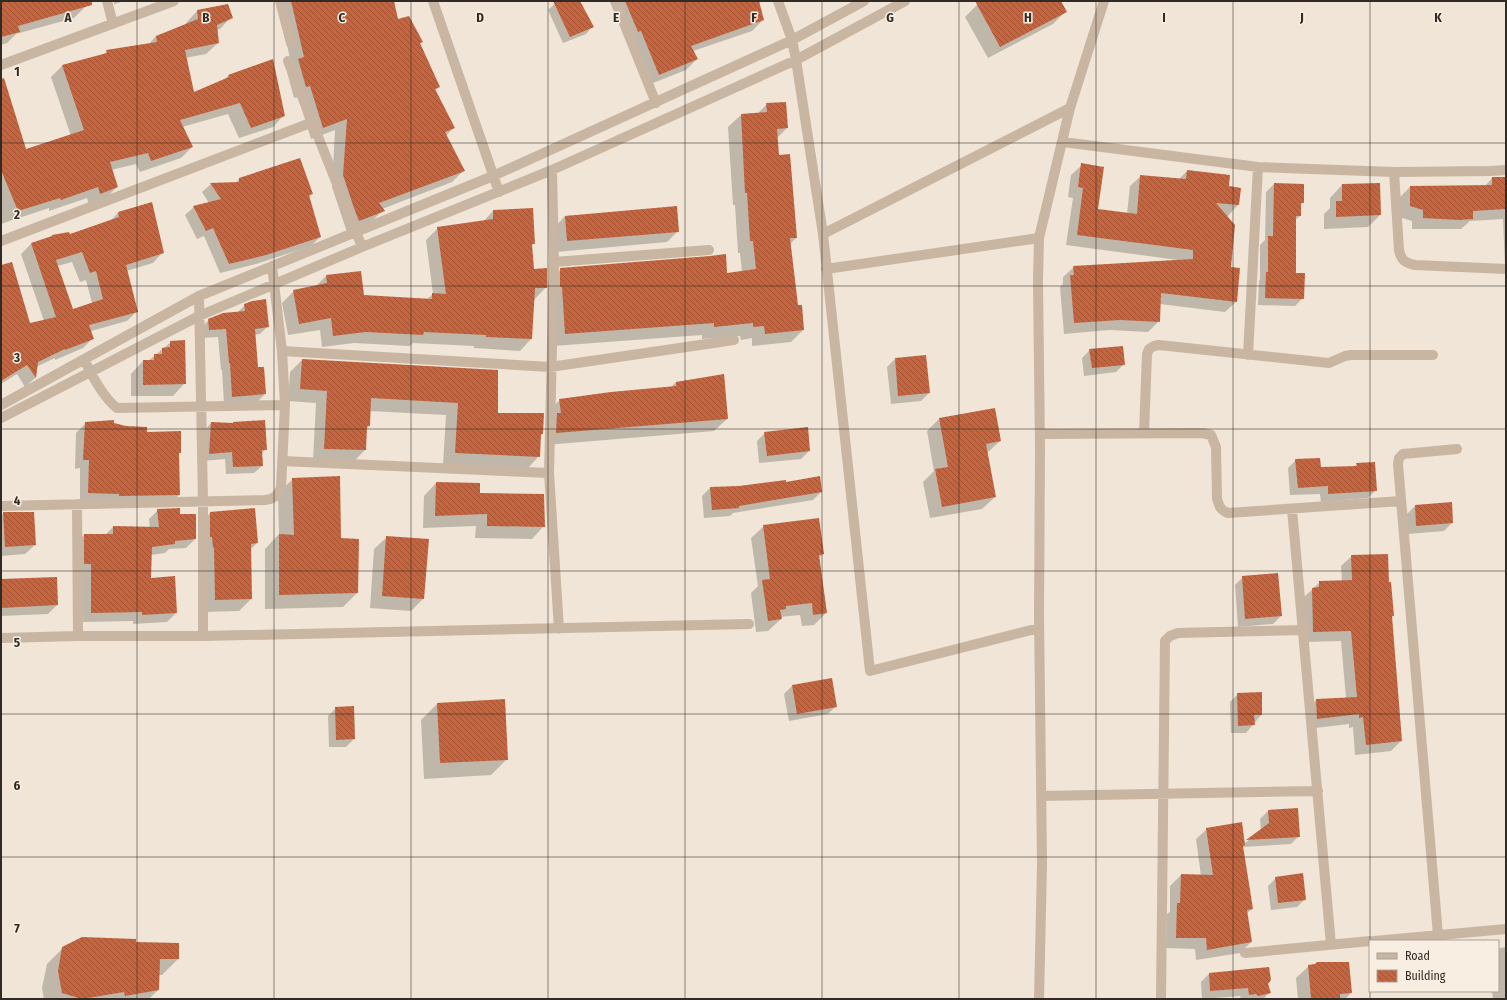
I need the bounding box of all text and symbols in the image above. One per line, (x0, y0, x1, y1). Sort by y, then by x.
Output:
text: A (63, 10, 72, 25)
text: B (202, 10, 210, 25)
text: C (339, 10, 346, 25)
text: D (476, 10, 484, 25)
text: E (613, 10, 619, 25)
text: F (751, 10, 757, 25)
text: G (886, 10, 894, 25)
text: H (1024, 10, 1032, 25)
text: I (1162, 10, 1166, 25)
text: J (1299, 10, 1304, 25)
text: K (1434, 10, 1442, 25)
text: 1 (14, 64, 20, 79)
text: 2 (13, 207, 20, 222)
text: 3 (13, 350, 20, 365)
text: 4 (14, 493, 21, 508)
text: 5 (14, 635, 20, 650)
text: 6 (14, 778, 21, 793)
text: 7 (14, 921, 20, 936)
legend (1369, 940, 1499, 992)
text: Road (1405, 949, 1430, 963)
text: Building (1405, 969, 1446, 983)

